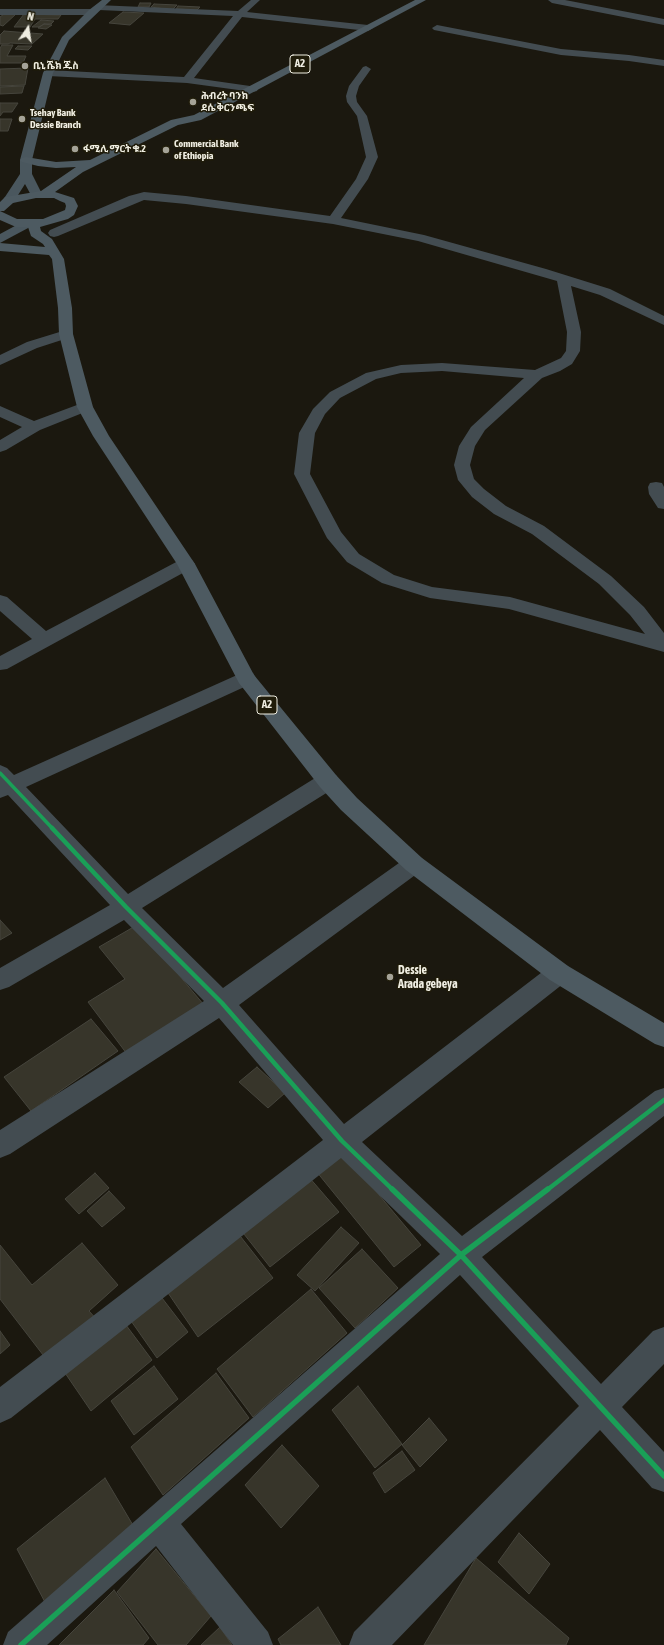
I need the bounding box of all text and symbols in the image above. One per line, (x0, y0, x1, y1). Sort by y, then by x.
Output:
north arrow (8, 8, 48, 48)
text: N (26, 10, 35, 23)
road number: A2 (290, 55, 310, 73)
place label: ቢኒ ሼክ ጁስ (33, 60, 79, 72)
marker: ቢኒ ሼክ ጁስ (20, 61, 30, 71)
place label: ሕብረት ባንክ ደሴ ቅርንጫፍ (201, 90, 254, 114)
marker: ሕብረት ባንክ ደሴ ቅርንጫፍ (188, 97, 198, 107)
place label: Tsehay Bank Dessie Branch (30, 107, 81, 130)
marker: Tsehay Bank Dessie Branch (17, 114, 27, 124)
place label: Commercial Bank of Ethiopia (174, 138, 238, 162)
place label: ፋሚሊ ማርት ቁ.2 (83, 143, 146, 155)
marker: ፋሚሊ ማርት ቁ.2 (70, 144, 80, 154)
marker: Commercial Bank of Ethiopia (161, 145, 171, 155)
road number: A2 (257, 696, 277, 714)
place label: Dessie Arada gebeya (398, 963, 457, 991)
marker: Dessie Arada gebeya (385, 972, 395, 982)

